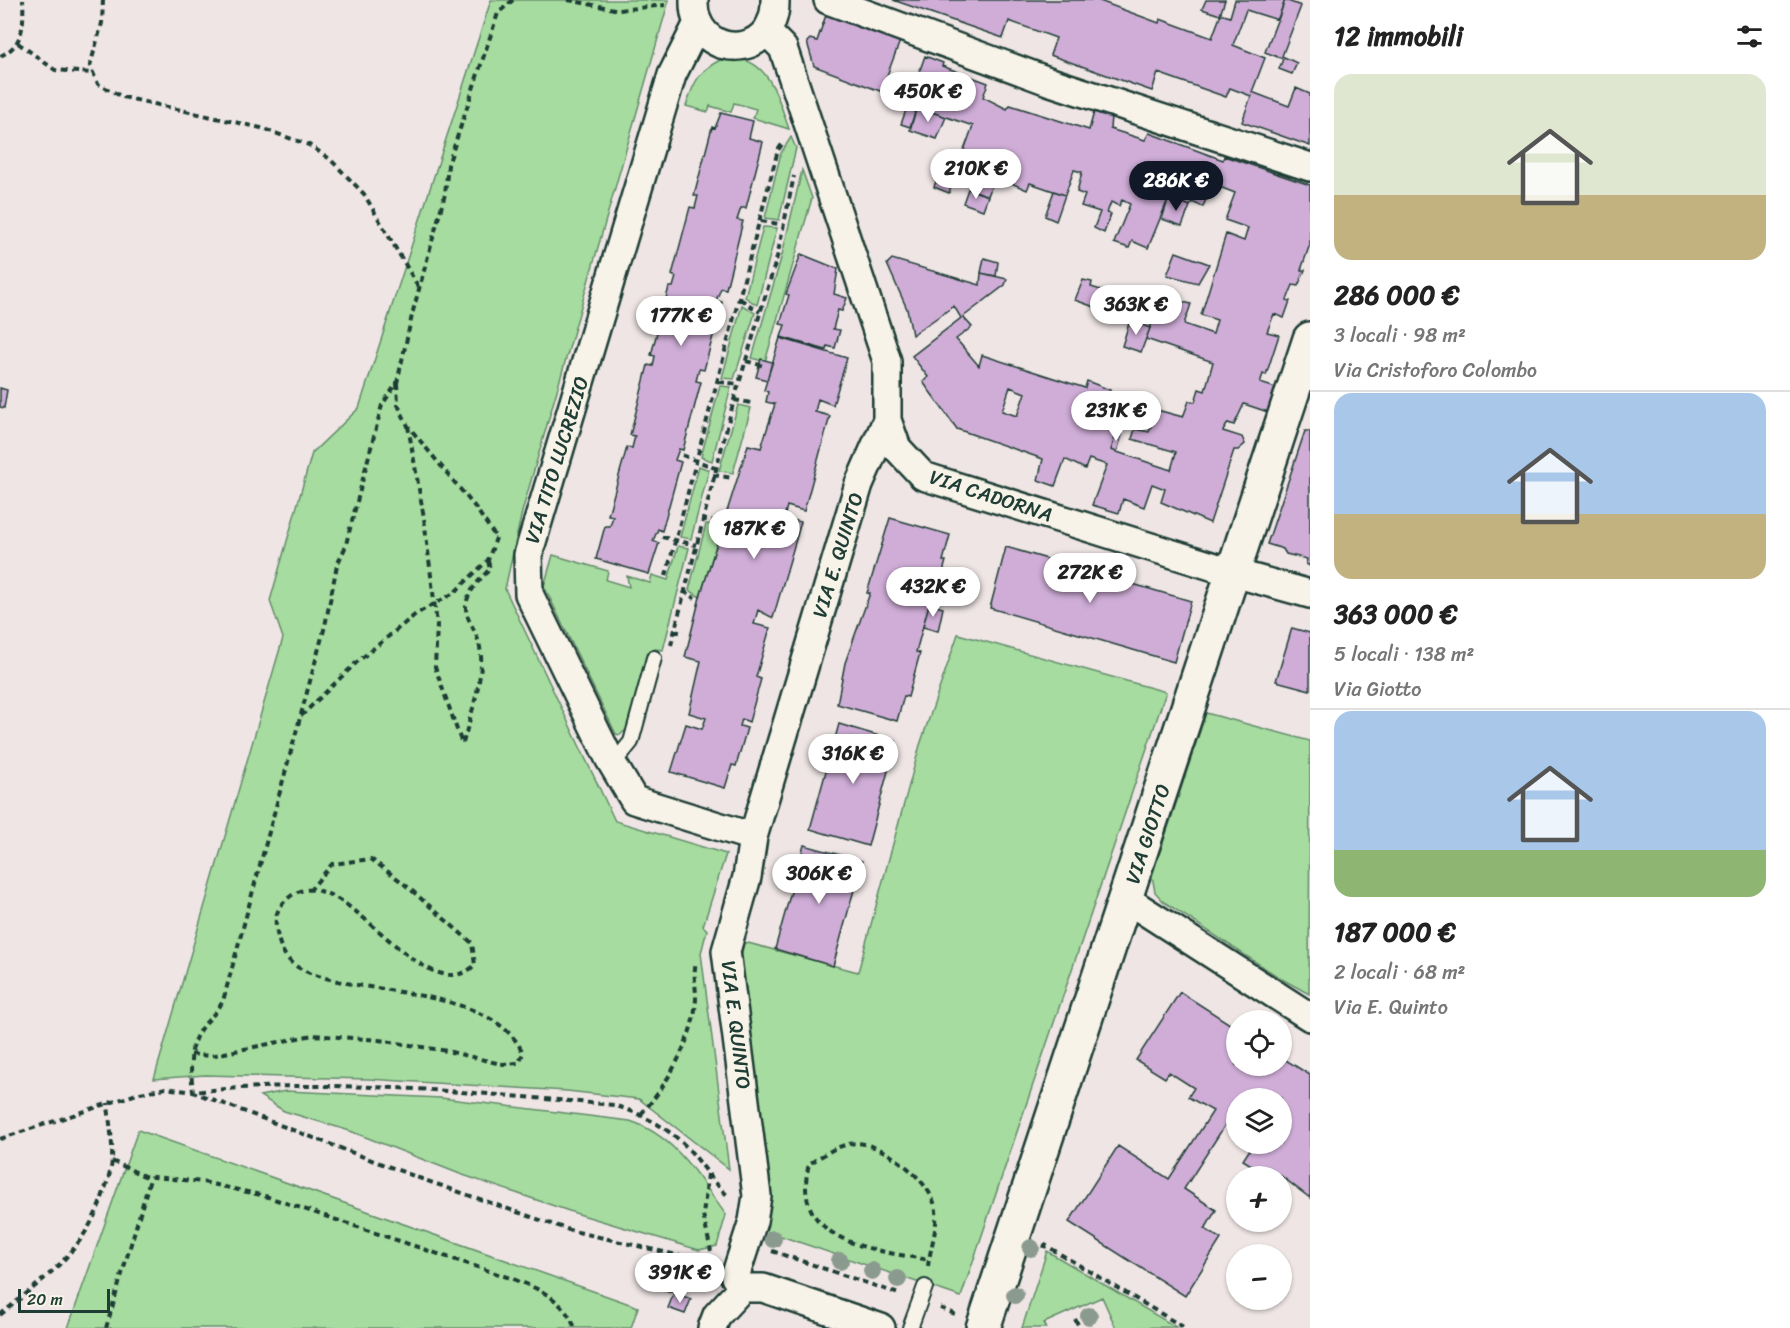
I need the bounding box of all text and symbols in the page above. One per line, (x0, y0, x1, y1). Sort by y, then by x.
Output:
text: 12 immobili (1334, 13, 1463, 59)
icon: filters (1733, 20, 1766, 53)
pin: 450K € (879, 72, 977, 123)
text: 450K € (894, 74, 962, 109)
icon: home (1496, 113, 1604, 221)
pin: 210K € (927, 149, 1025, 200)
text: 210K € (944, 151, 1008, 186)
pin: 286K € (1127, 161, 1225, 212)
text: 286K € (1143, 163, 1209, 198)
text: 286 000 € (1334, 272, 1460, 318)
pin: 363K € (1087, 285, 1185, 336)
text: 363K € (1104, 287, 1168, 322)
pin: 177K € (632, 296, 730, 347)
text: 177K € (650, 298, 712, 333)
text: 3 locali · 98 m² (1334, 318, 1466, 353)
text: Via Cristoforo Colombo (1334, 353, 1537, 388)
street label: VIA TITO LUCREZIO (515, 372, 599, 548)
pin: 231K € (1067, 391, 1165, 442)
text: 231K € (1085, 393, 1147, 428)
icon: home (1496, 432, 1604, 540)
street label: VIA CADORNA (925, 460, 1057, 532)
street label: VIA E. QUINTO (802, 488, 874, 622)
pin: 187K € (705, 509, 803, 560)
text: 187K € (723, 511, 785, 546)
pin: 272K € (1041, 553, 1139, 604)
text: 272K € (1057, 555, 1123, 590)
pin: 432K € (884, 567, 982, 618)
text: 432K € (900, 569, 966, 604)
text: 363 000 € (1334, 591, 1457, 637)
text: 5 locali · 138 m² (1334, 637, 1474, 672)
text: Via Giotto (1334, 672, 1421, 707)
pin: 316K € (804, 734, 902, 785)
text: 316K € (822, 736, 884, 771)
icon: home (1496, 750, 1604, 858)
street label: VIA GIOTTO (1115, 779, 1181, 889)
pin: 306K € (770, 854, 868, 905)
text: 306K € (786, 856, 852, 891)
text: 187 000 € (1334, 909, 1456, 955)
text: 2 locali · 68 m² (1334, 955, 1465, 990)
street label: VIA E. QUINTO (711, 959, 761, 1091)
text: Via E. Quinto (1334, 990, 1448, 1025)
map controls (1226, 1010, 1292, 1310)
button: locate (1226, 1010, 1292, 1076)
button: layers (1226, 1088, 1292, 1154)
button: + (1226, 1166, 1292, 1232)
button: − (1226, 1244, 1292, 1310)
pin: 391K € (631, 1253, 729, 1304)
text: 391K € (649, 1255, 711, 1290)
text: 20 m (27, 1285, 63, 1314)
scale bar (18, 1286, 110, 1314)

